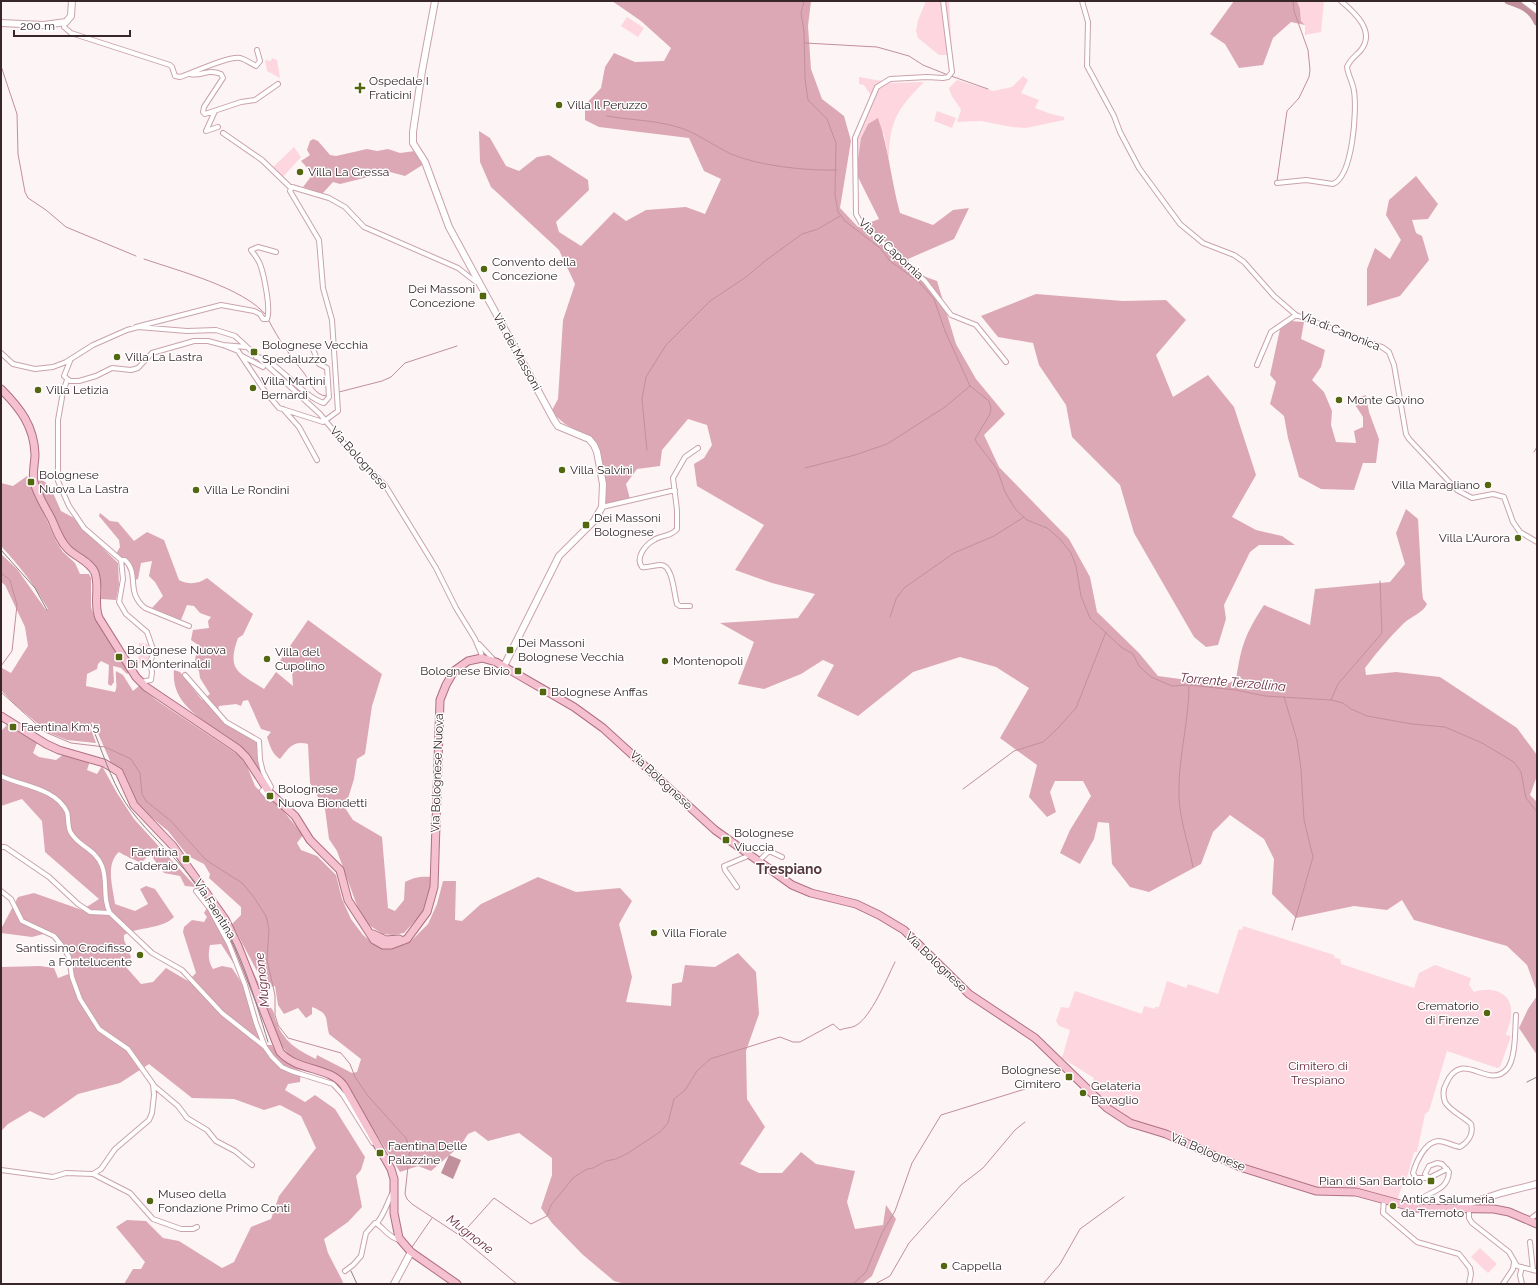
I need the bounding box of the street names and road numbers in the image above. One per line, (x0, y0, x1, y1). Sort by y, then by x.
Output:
street label: Via di Capornia (856, 216, 926, 282)
street label: Via di Canonica (1298, 309, 1382, 353)
street label: Via dei Massoni (490, 311, 544, 393)
street label: Via Bolognese (327, 424, 391, 492)
street label: Via Bolognese Nuova (428, 713, 446, 833)
street label: Via Bolognese (627, 748, 695, 812)
street label: Via Faentina (191, 877, 239, 941)
street label: Via Bolognese (902, 929, 970, 995)
street label: Via Bolognese (1168, 1130, 1248, 1174)

